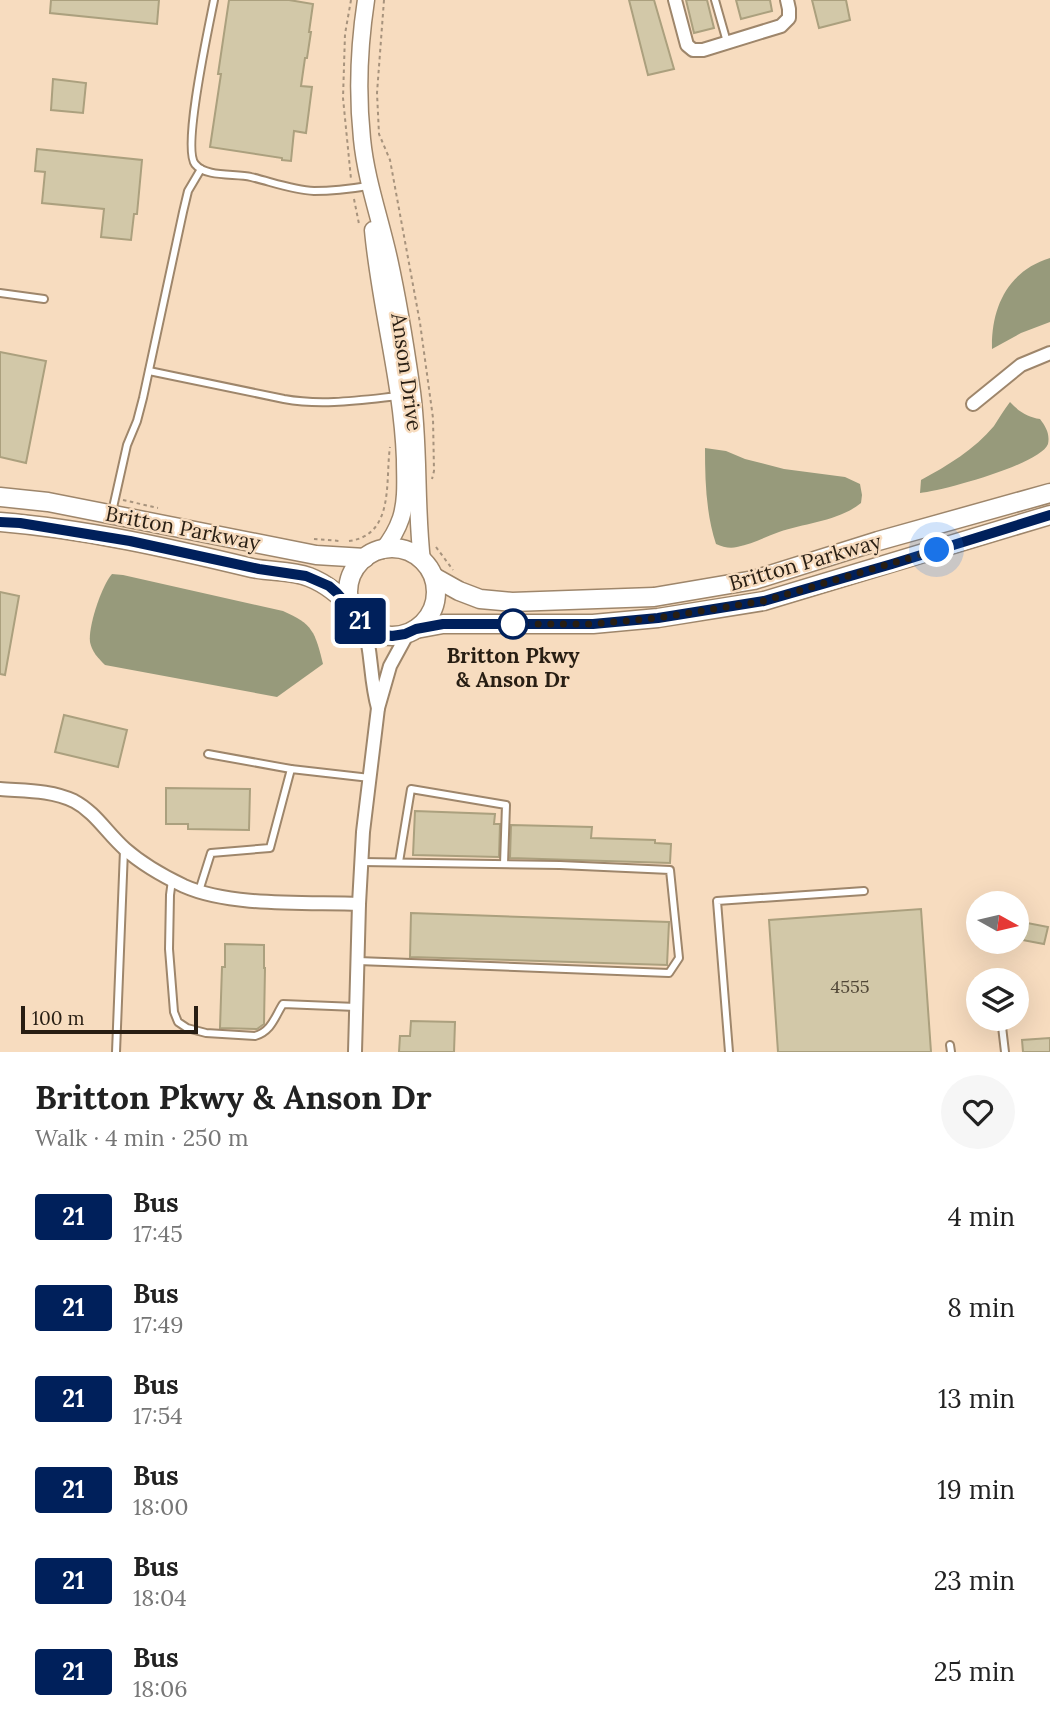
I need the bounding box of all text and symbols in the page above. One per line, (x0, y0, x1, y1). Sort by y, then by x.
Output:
street label: Anson Drive (385, 310, 429, 433)
street label: Britton Parkway (103, 500, 263, 556)
street label: Britton Parkway (726, 527, 884, 597)
your location (919, 532, 954, 567)
line badge: 21 (328, 598, 392, 644)
text: 21 (349, 605, 371, 636)
marker: Britton Pkwy & Anson Dr (498, 609, 528, 639)
place label: Britton Pkwy & Anson Dr (446, 642, 580, 693)
north arrow (966, 891, 1029, 954)
map controls (966, 891, 1029, 1031)
button: layers (966, 968, 1029, 1031)
house number: 4555 (830, 975, 870, 998)
scale bar (21, 1003, 198, 1035)
text: 100 m (32, 1006, 85, 1030)
button: heart (941, 1075, 1015, 1149)
text: Britton Pkwy & Anson Dr (35, 1076, 432, 1118)
text: Walk · 4 min · 250 m (35, 1123, 248, 1152)
text: Bus (133, 1186, 179, 1219)
text: 4 min (948, 1200, 1015, 1233)
text: 21 (62, 1201, 85, 1232)
text: 17:45 (133, 1219, 183, 1248)
text: Bus (133, 1277, 179, 1310)
text: 8 min (947, 1291, 1015, 1324)
text: 21 (62, 1292, 85, 1323)
text: 17:49 (133, 1310, 184, 1339)
text: Bus (133, 1368, 179, 1401)
text: 13 min (938, 1382, 1015, 1415)
text: 21 (62, 1383, 85, 1414)
text: 17:54 (133, 1401, 183, 1430)
text: Bus (133, 1459, 179, 1492)
text: 19 min (937, 1473, 1015, 1506)
text: 21 (62, 1474, 85, 1505)
text: 18:00 (133, 1492, 189, 1521)
text: Bus (133, 1550, 179, 1583)
text: 23 min (934, 1564, 1015, 1597)
text: 21 (62, 1565, 85, 1596)
text: 18:04 (133, 1583, 187, 1612)
text: Bus (133, 1641, 179, 1674)
text: 25 min (934, 1655, 1015, 1688)
text: 21 (62, 1656, 85, 1687)
text: 18:06 (133, 1674, 188, 1703)

